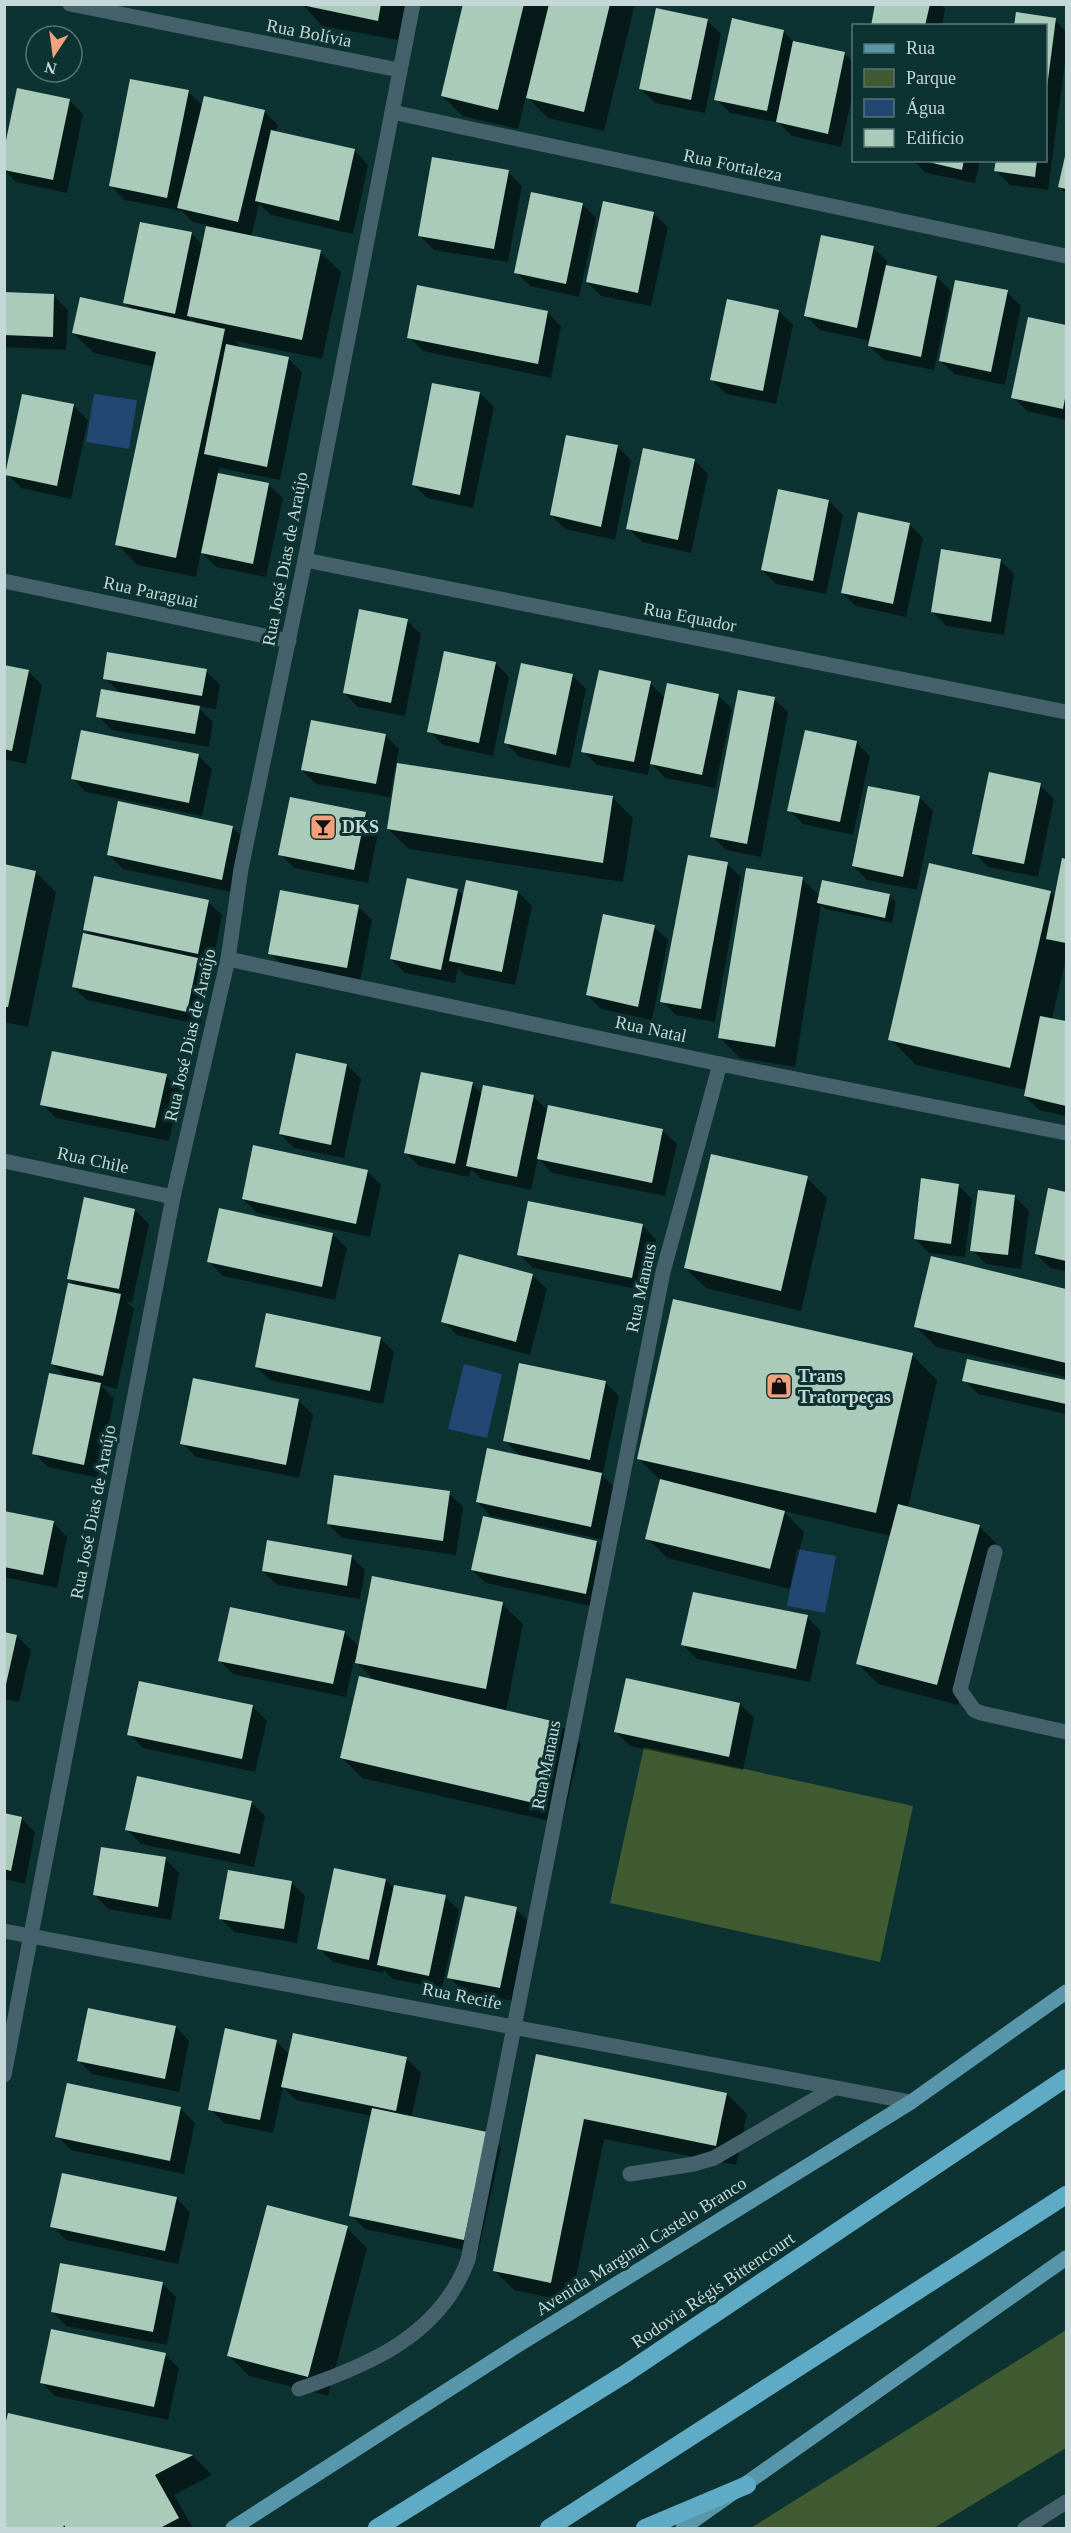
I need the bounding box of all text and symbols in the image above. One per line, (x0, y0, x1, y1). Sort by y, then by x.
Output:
street label: Rua Bolívia (265, 15, 353, 51)
north arrow (24, 24, 84, 84)
legend (852, 24, 1047, 162)
text: Rua (906, 38, 935, 58)
text: N (43, 58, 58, 78)
text: Parque (906, 68, 956, 88)
text: Água (906, 97, 945, 118)
text: Edifício (906, 128, 964, 148)
street label: Rua Fortaleza (682, 145, 784, 185)
street label: Rua José Dias de Araújo (258, 470, 312, 648)
street label: Rua Paraguai (102, 572, 200, 612)
street label: Rua Equador (642, 598, 738, 636)
bar icon: DKS (308, 812, 338, 842)
place label: DKS (342, 817, 379, 837)
street label: Rua José Dias de Araújo (160, 947, 220, 1123)
street label: Rua Natal (613, 1012, 689, 1046)
street label: Rua Chile (55, 1143, 131, 1177)
street label: Rua Manaus (622, 1242, 660, 1334)
place label: Trans Tratorpeças (798, 1366, 891, 1407)
shop icon: Trans Tratorpeças (764, 1371, 794, 1401)
street label: Rua José Dias de Araújo (66, 1423, 120, 1601)
street label: Rua Manaus (528, 1719, 564, 1811)
street label: Rua Recife (421, 1979, 503, 2013)
street label: Avenida Marginal Castelo Branco (532, 2173, 750, 2319)
street label: Rodovia Régis Bittencourt (628, 2228, 798, 2352)

